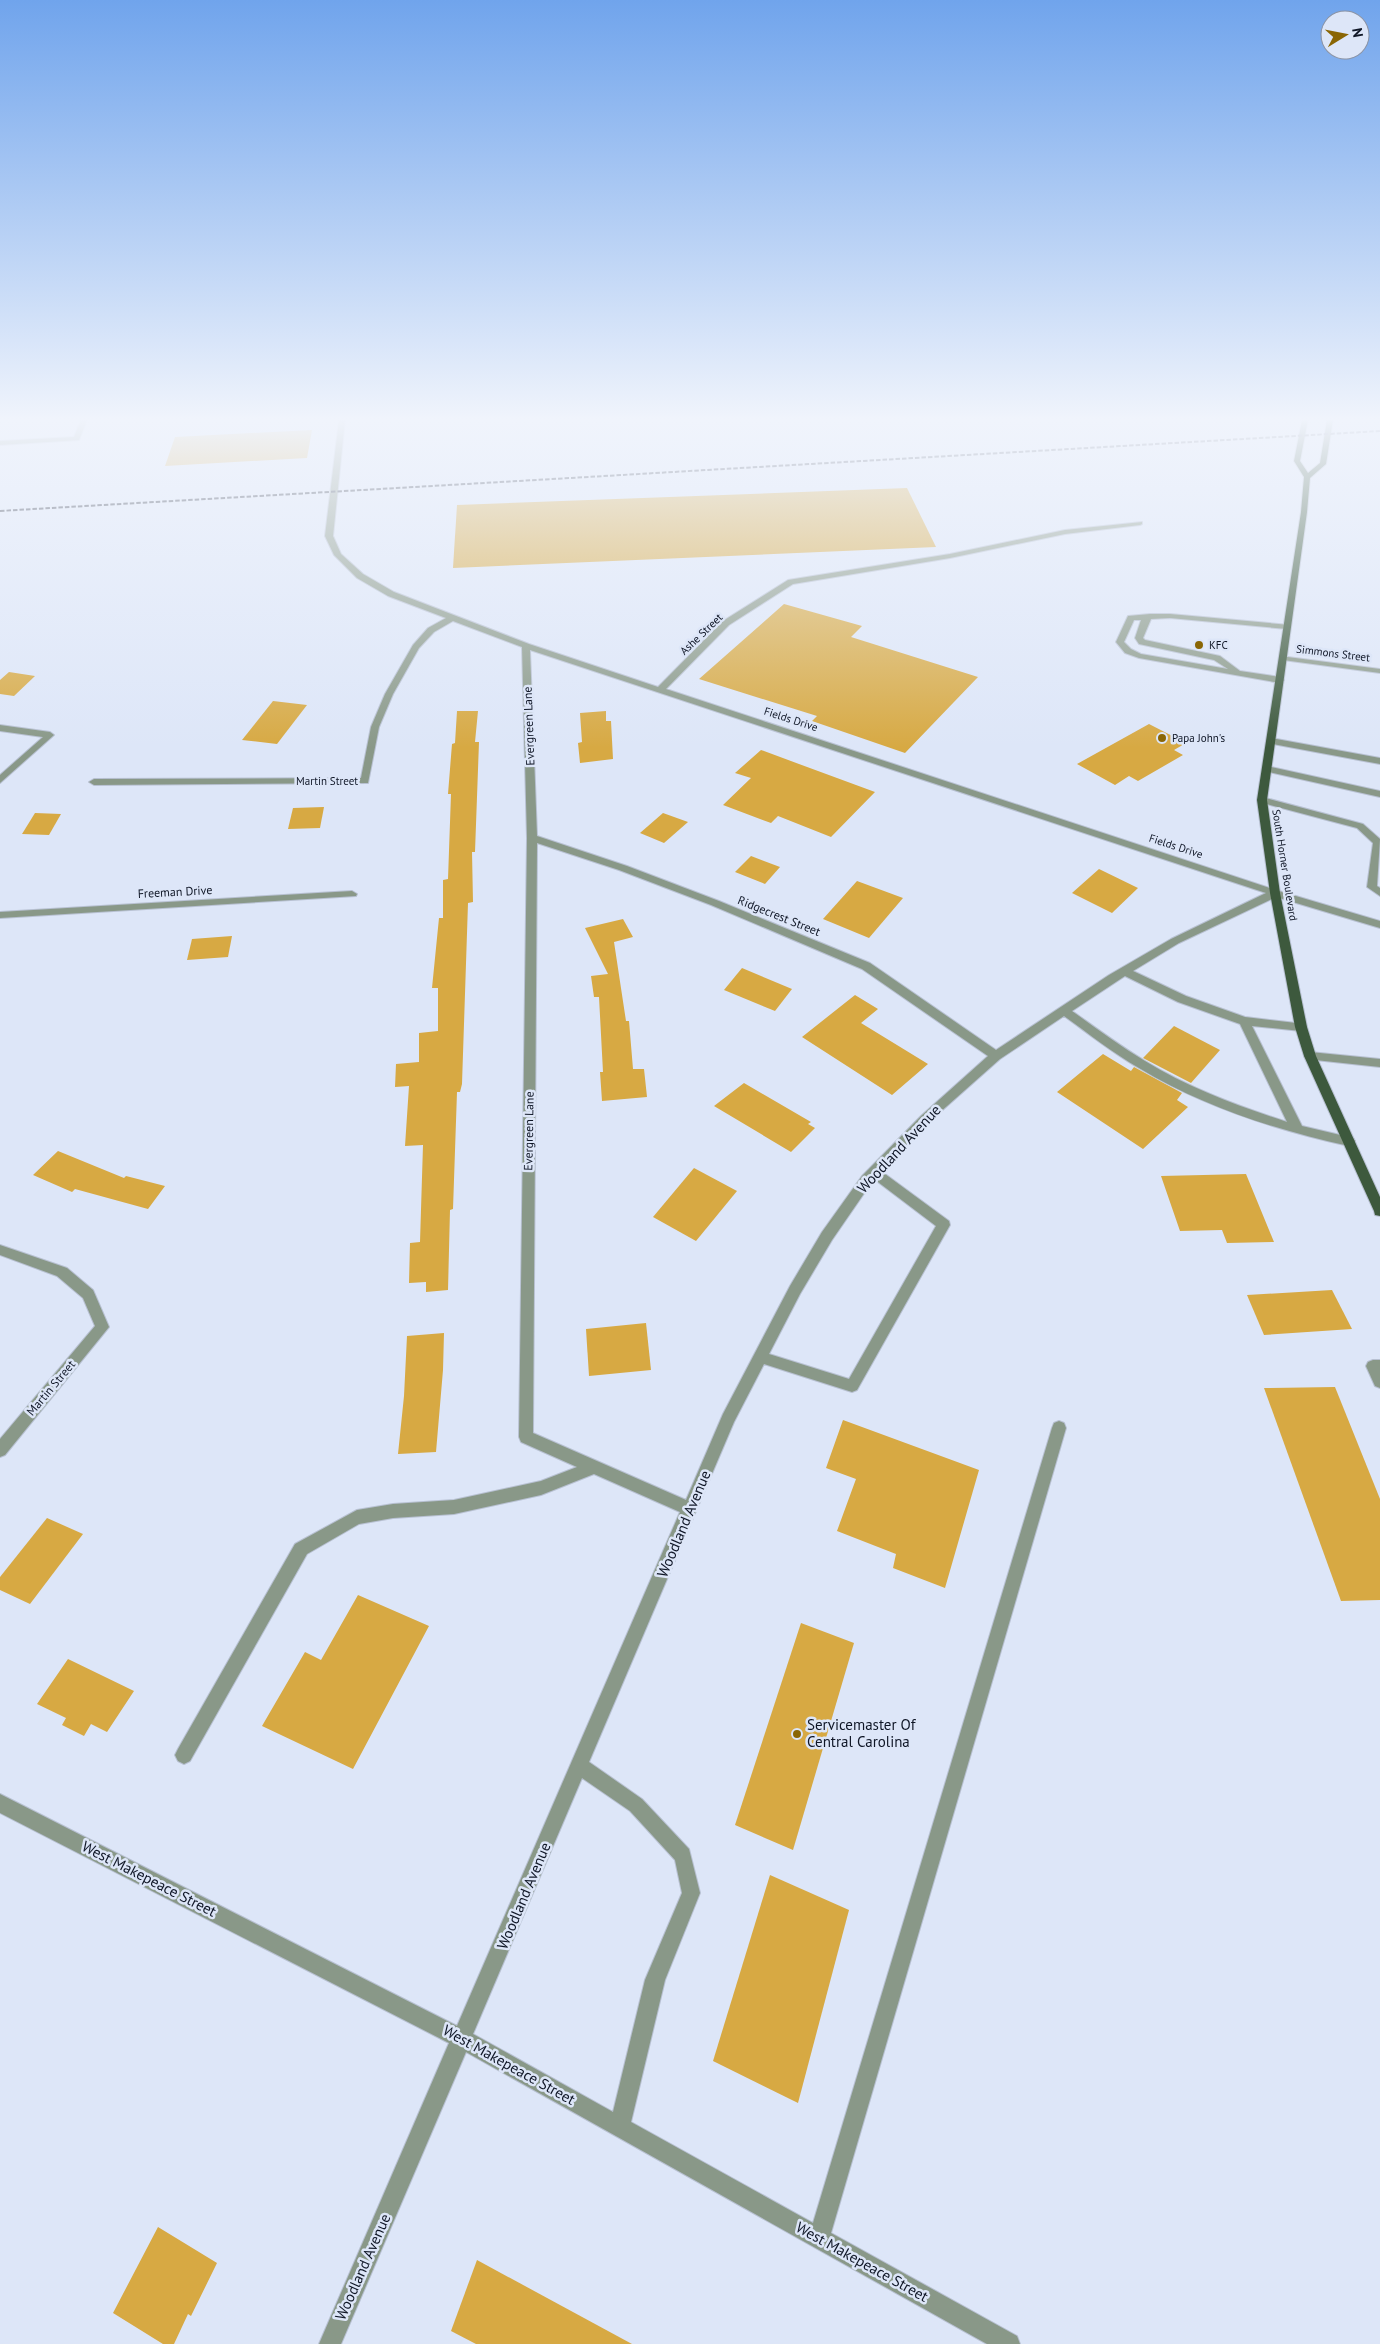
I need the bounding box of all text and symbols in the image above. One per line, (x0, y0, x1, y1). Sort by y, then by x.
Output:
north arrow (1320, 10, 1370, 60)
text: N (1348, 27, 1367, 39)
street label: Ashe Street (677, 610, 725, 658)
place label: KFC (1209, 638, 1228, 652)
marker: KFC (1193, 639, 1205, 651)
street label: Simmons Street (1295, 642, 1371, 665)
street label: Evergreen Lane (520, 686, 537, 766)
street label: Fields Drive (762, 704, 820, 734)
place label: Papa John's (1172, 731, 1225, 745)
marker: Papa John's (1156, 732, 1168, 744)
street label: Martin Street (296, 774, 358, 788)
street label: South Horner Boulevard (1269, 808, 1301, 922)
street label: Fields Drive (1147, 831, 1205, 861)
street label: Freeman Drive (137, 882, 213, 901)
street label: Ridgecrest Street (736, 892, 823, 939)
street label: Evergreen Lane (520, 1091, 537, 1171)
street label: Woodland Avenue (853, 1100, 945, 1197)
street label: Martin Street (23, 1357, 78, 1418)
street label: Woodland Avenue (652, 1467, 715, 1580)
place label: Servicemaster Of Central Carolina (807, 1715, 917, 1751)
marker: Servicemaster Of Central Carolina (791, 1728, 803, 1740)
street label: West Makepeace Street (79, 1836, 220, 1921)
street label: Woodland Avenue (492, 1839, 555, 1952)
street label: West Makepeace Street (440, 2020, 579, 2109)
street label: Woodland Avenue (331, 2211, 394, 2323)
street label: West Makepeace Street (793, 2217, 932, 2306)

